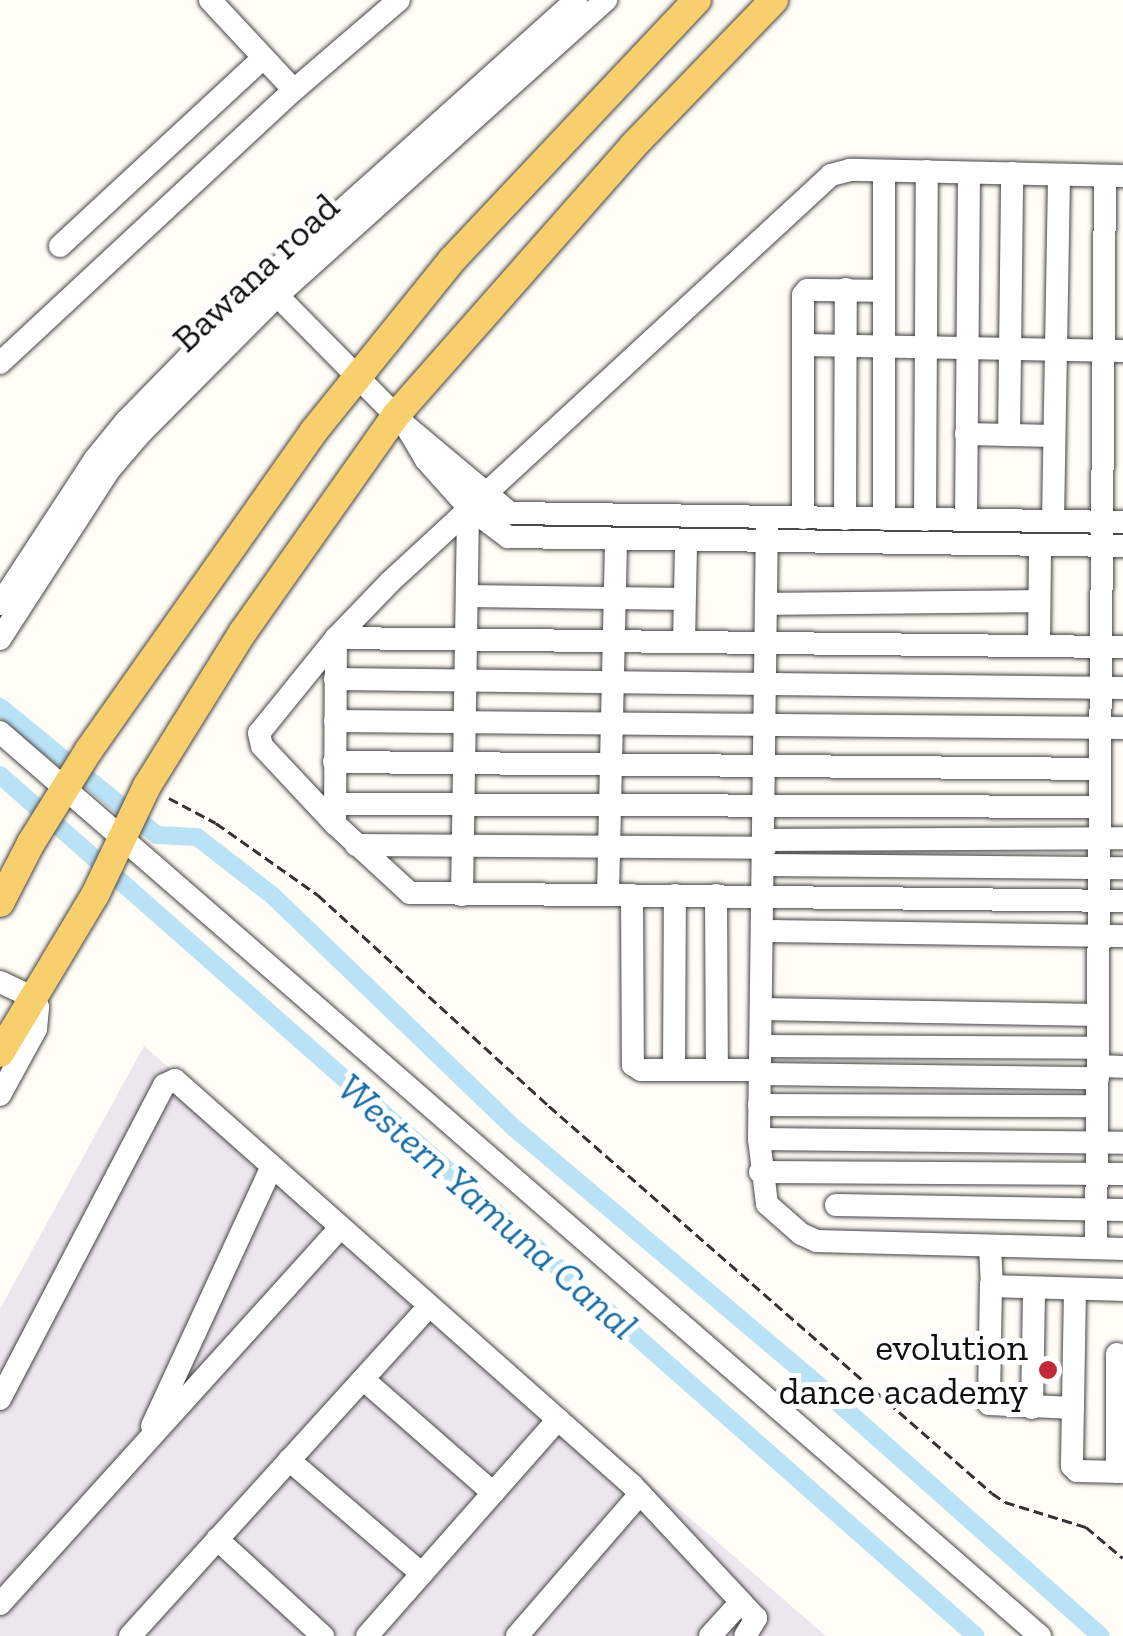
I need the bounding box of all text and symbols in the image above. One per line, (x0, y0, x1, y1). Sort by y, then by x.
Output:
street label: Bawana road (163, 184, 349, 362)
water label: Western Yamuna Canal (328, 1062, 648, 1350)
place label: evolution dance academy (779, 1325, 1028, 1415)
marker: evolution dance academy (1037, 1359, 1059, 1381)

